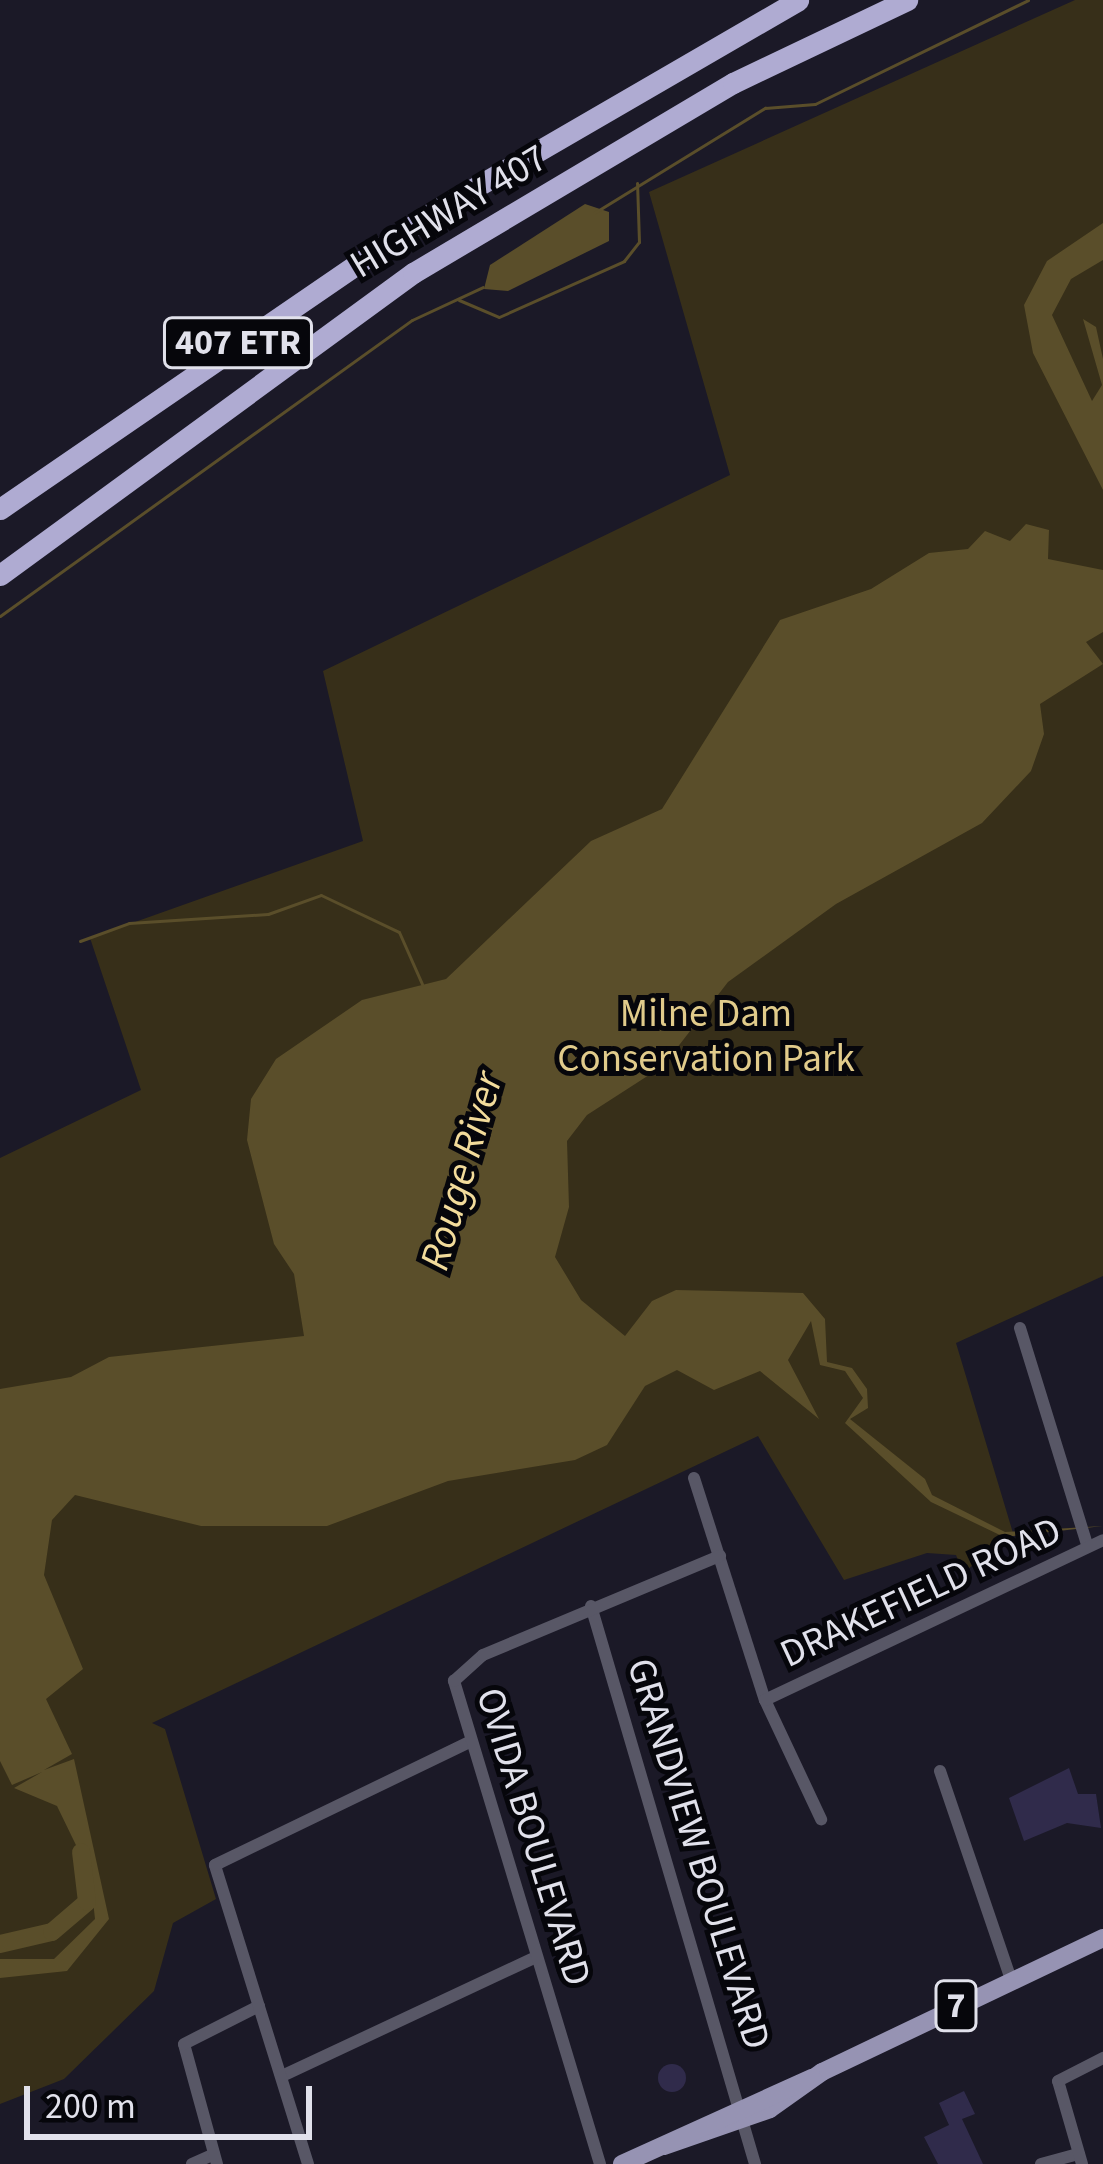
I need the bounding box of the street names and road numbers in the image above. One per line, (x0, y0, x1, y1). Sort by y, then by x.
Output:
street label: HIGHWAY 407 (342, 135, 556, 289)
road number: 407 ETR (160, 313, 316, 373)
street label: DRAKEFIELD ROAD (773, 1508, 1069, 1678)
street label: GRANDVIEW BOULEVARD (616, 1653, 780, 2055)
street label: OVIDA BOULEVARD (465, 1682, 601, 1992)
road number: 7 (932, 1976, 980, 2036)

